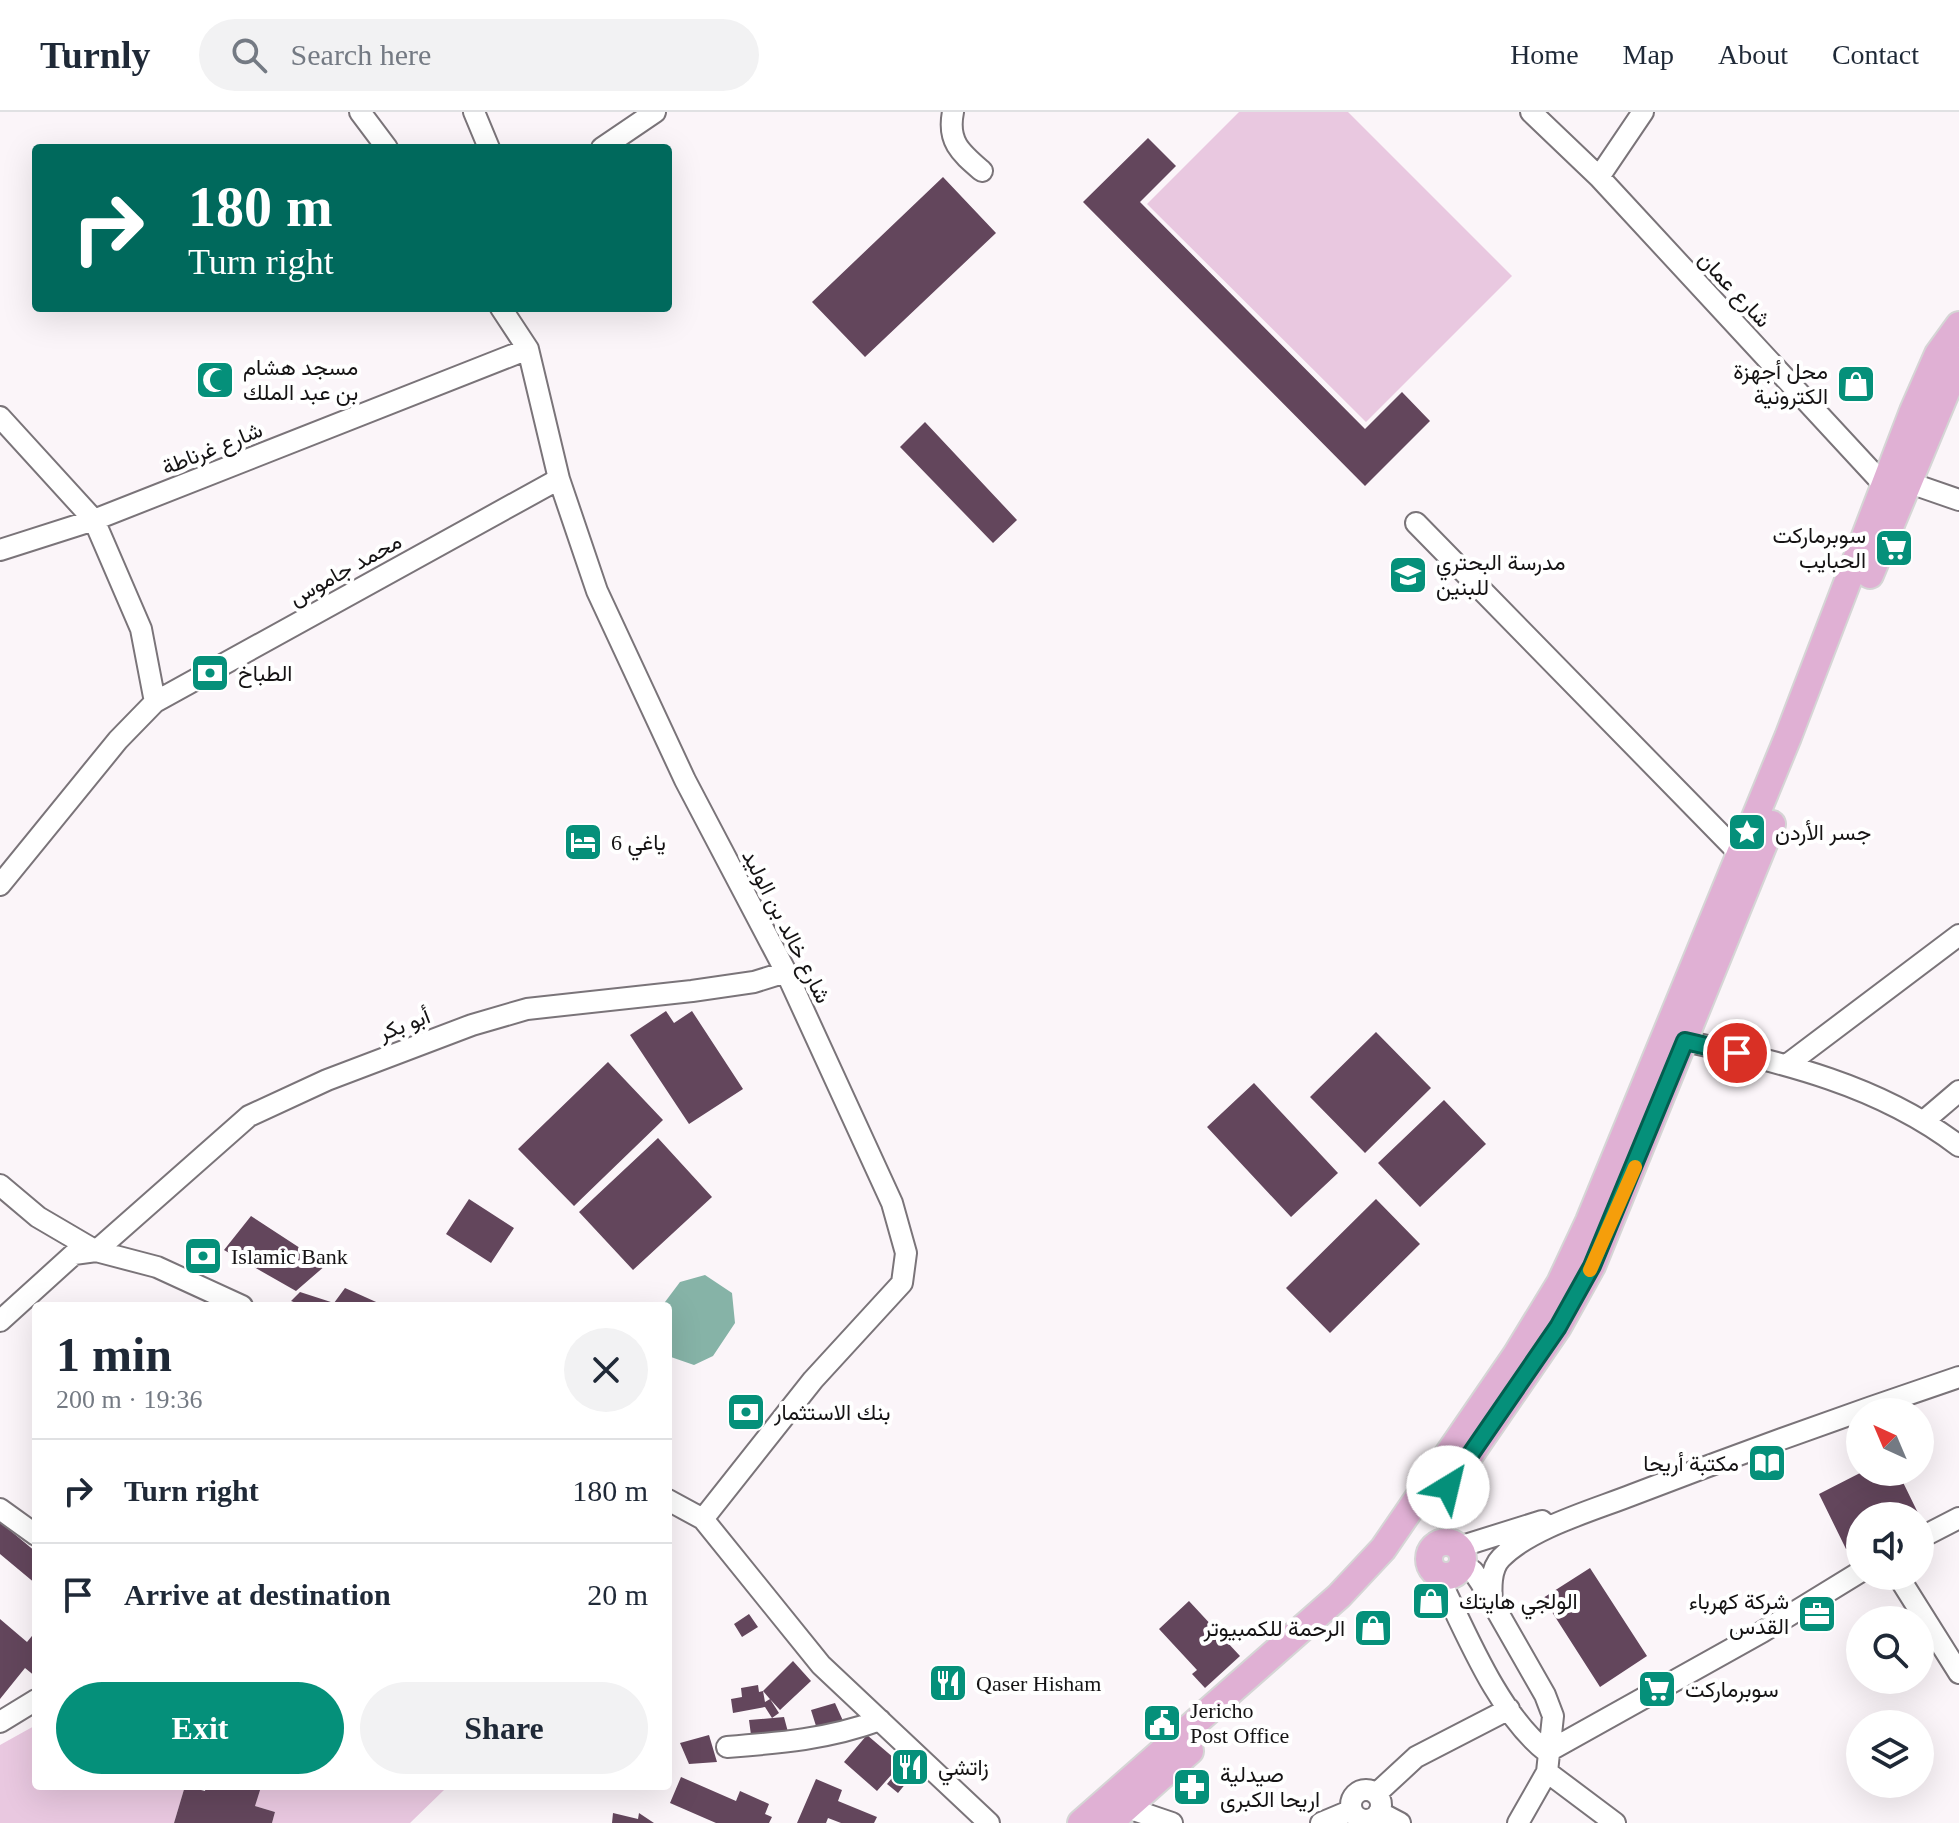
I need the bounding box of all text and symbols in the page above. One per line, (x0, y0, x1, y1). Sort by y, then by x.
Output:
search box (199, 19, 759, 91)
icon: search (227, 33, 271, 77)
text: Turnly (40, 34, 151, 76)
text: Search here (291, 38, 431, 71)
text: Home (1510, 39, 1579, 70)
text: Map (1623, 39, 1674, 70)
text: About (1718, 39, 1788, 70)
text: Contact (1832, 39, 1919, 70)
icon: right (56, 176, 160, 280)
text: 180 m (188, 176, 333, 238)
text: Turn right (188, 242, 334, 282)
street label: شارع عمان (1692, 246, 1776, 334)
place label: مسجد هشام بن عبد الملك (243, 355, 358, 406)
mosque icon: مسجد هشام بن عبد الملك (194, 359, 236, 401)
place label: محل أجهزة الكترونية (1733, 359, 1828, 410)
shop icon: محل أجهزة الكترونية (1835, 363, 1877, 405)
street label: شارع غرناطة (158, 417, 267, 482)
place label: سوبرماركت الحبايب (1772, 523, 1866, 573)
supermarket icon: سوبرماركت الحبايب (1873, 527, 1915, 569)
street label: محمد جاموس (285, 528, 406, 611)
place label: مدرسة البحتري للبنين (1436, 550, 1565, 601)
school or university icon: مدرسة البحتري للبنين (1387, 554, 1429, 596)
bank icon: الطباخ (189, 652, 231, 694)
place label: الطباخ (238, 661, 292, 688)
place icon: جسر الأردن (1726, 811, 1768, 853)
place label: جسر الأردن (1775, 820, 1871, 846)
hotel icon: ياغي 6 (562, 821, 604, 863)
place label: ياغي 6 (611, 830, 666, 861)
street label: شارع خالد بن الوليد (735, 845, 836, 1008)
street label: أبو بكر (374, 1003, 434, 1047)
pin (1703, 1019, 1771, 1087)
icon: arrive (1715, 1031, 1759, 1075)
bank icon: Islamic Bank (182, 1235, 224, 1277)
place label: Islamic Bank (231, 1244, 348, 1269)
text: 1 min (56, 1328, 172, 1381)
button: close (564, 1328, 648, 1412)
text: 200 m · 19:36 (56, 1385, 203, 1414)
bank icon: بنك الاستثمار (725, 1391, 767, 1433)
north arrow (1846, 1398, 1934, 1486)
map controls (1846, 1398, 1934, 1798)
place label: بنك الاستثمار (773, 1400, 891, 1426)
library icon: مكتبة أريحا (1746, 1442, 1788, 1484)
position arrow (1406, 1445, 1490, 1529)
place label: مكتبة أريحا (1643, 1451, 1739, 1477)
icon: right (56, 1469, 100, 1513)
text: Turn right (124, 1474, 259, 1507)
text: 180 m (572, 1474, 648, 1507)
button: sound (1846, 1502, 1934, 1590)
icon: arrive (56, 1573, 100, 1617)
text: Arrive at destination (124, 1578, 391, 1611)
text: 20 m (587, 1578, 648, 1611)
shop icon: الولجي هايتك (1410, 1580, 1452, 1622)
place label: الولجي هايتك (1459, 1589, 1578, 1620)
place label: شركة كهرباء القدس (1689, 1589, 1789, 1640)
office icon: شركة كهرباء القدس (1796, 1593, 1838, 1635)
button: search (1846, 1606, 1934, 1694)
shop icon: الرحمة للكمبيوتر (1352, 1607, 1394, 1649)
place label: الرحمة للكمبيوتر (1203, 1616, 1345, 1642)
restaurant icon: Qaser Hisham (927, 1662, 969, 1704)
supermarket icon: سوبرماركت (1636, 1668, 1678, 1710)
place label: Qaser Hisham (976, 1671, 1101, 1696)
place label: سوبرماركت (1685, 1677, 1779, 1703)
button: Exit (56, 1682, 344, 1774)
button: Share (360, 1682, 648, 1774)
place label: Jericho Post Office (1190, 1698, 1289, 1748)
public building icon: Jericho Post Office (1141, 1702, 1183, 1744)
button: layers (1846, 1710, 1934, 1798)
restaurant icon: زاتشي (889, 1746, 931, 1788)
place label: زاتشي (938, 1755, 989, 1786)
place label: صيدلية اريحا الكبرى (1220, 1762, 1320, 1813)
pharmacy icon: صيدلية اريحا الكبرى (1171, 1766, 1213, 1808)

